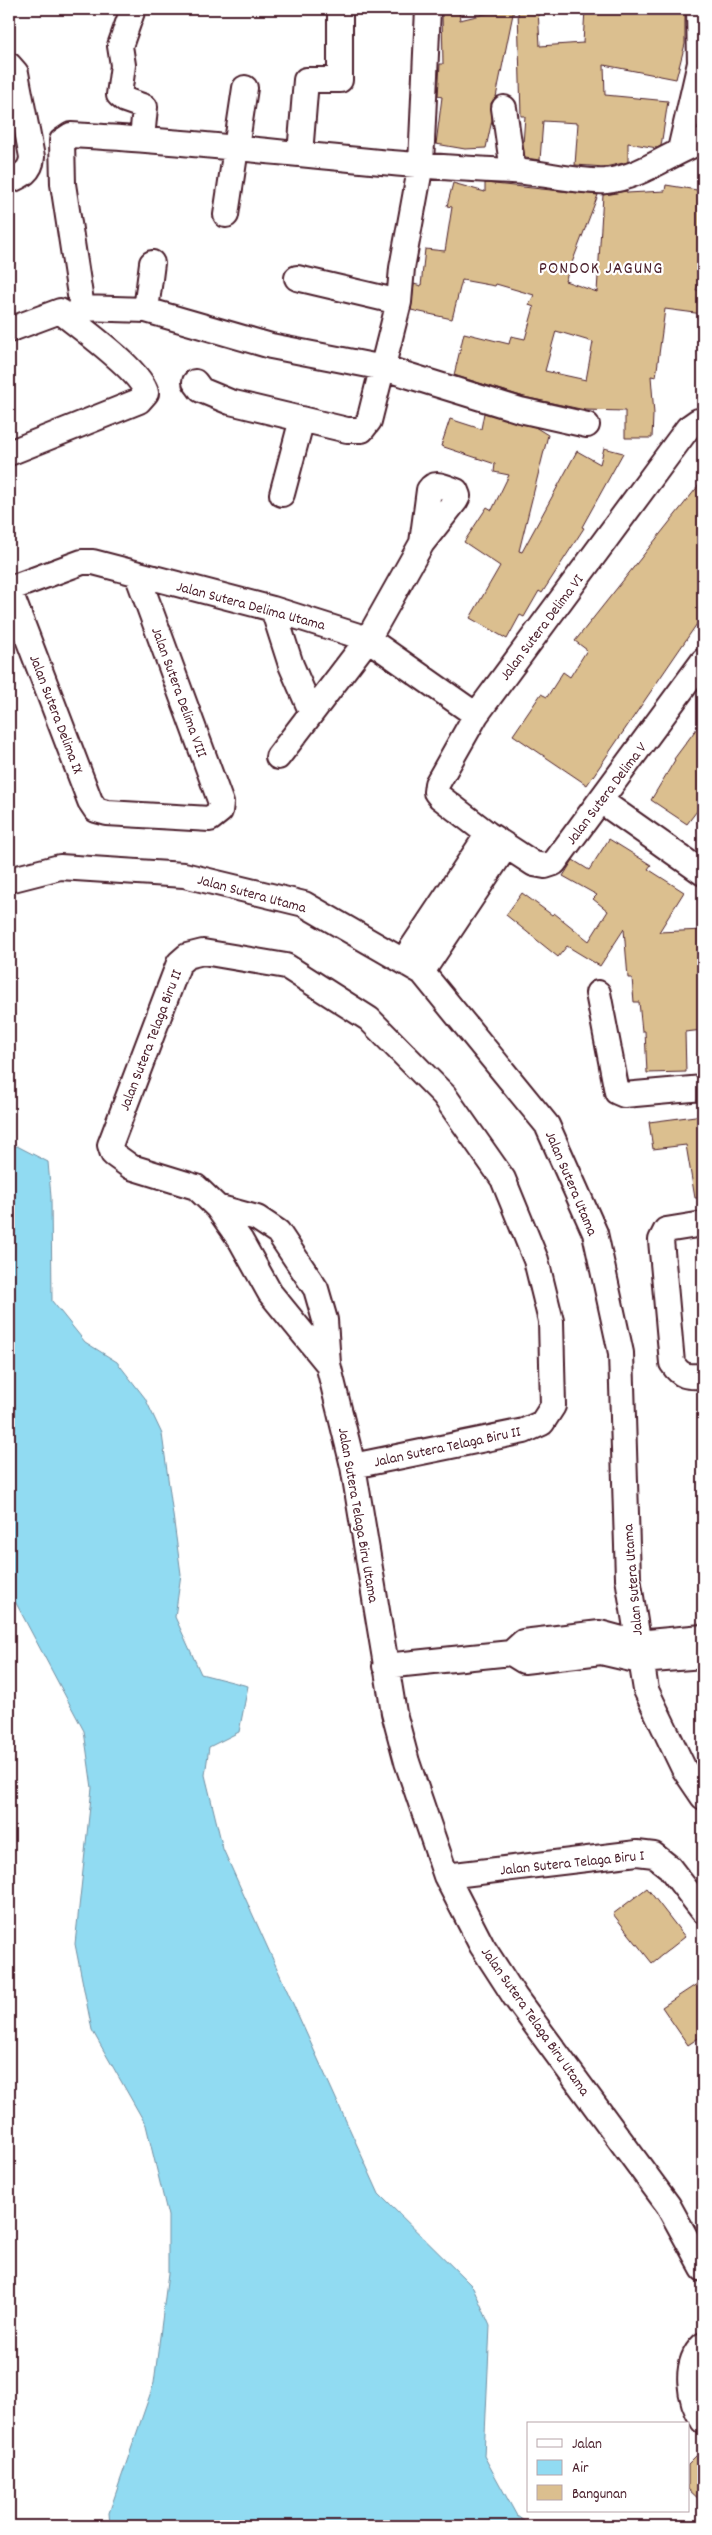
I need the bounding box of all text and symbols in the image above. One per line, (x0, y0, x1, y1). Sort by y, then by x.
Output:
district label: PONDOK JAGUNG (539, 257, 663, 282)
street label: Jalan Sutera Delima VI (495, 570, 590, 686)
street label: Jalan Sutera Delima Utama (174, 576, 328, 638)
street label: Jalan Sutera Delima VIII (144, 624, 212, 761)
street label: Jalan Sutera Delima IX (22, 652, 88, 778)
street label: Jalan Sutera Delima V (562, 738, 654, 850)
street label: Jalan Sutera Utama (195, 870, 309, 920)
street label: Jalan Sutera Telaga Biru II (115, 967, 189, 1114)
street label: Jalan Sutera Utama (538, 1128, 603, 1240)
street label: Jalan Sutera Telaga Biru II (372, 1422, 523, 1474)
street label: Jalan Sutera Telaga Biru Utama (331, 1426, 383, 1606)
street label: Jalan Sutera Utama (618, 1522, 650, 1637)
street label: Jalan Sutera Telaga Biru I (499, 1845, 646, 1883)
street label: Jalan Sutera Telaga Biru Utama (474, 1943, 595, 2102)
legend (527, 2422, 690, 2512)
text: Jalan (572, 2434, 602, 2456)
text: Air (572, 2458, 589, 2480)
text: Bangunan (572, 2484, 627, 2506)

